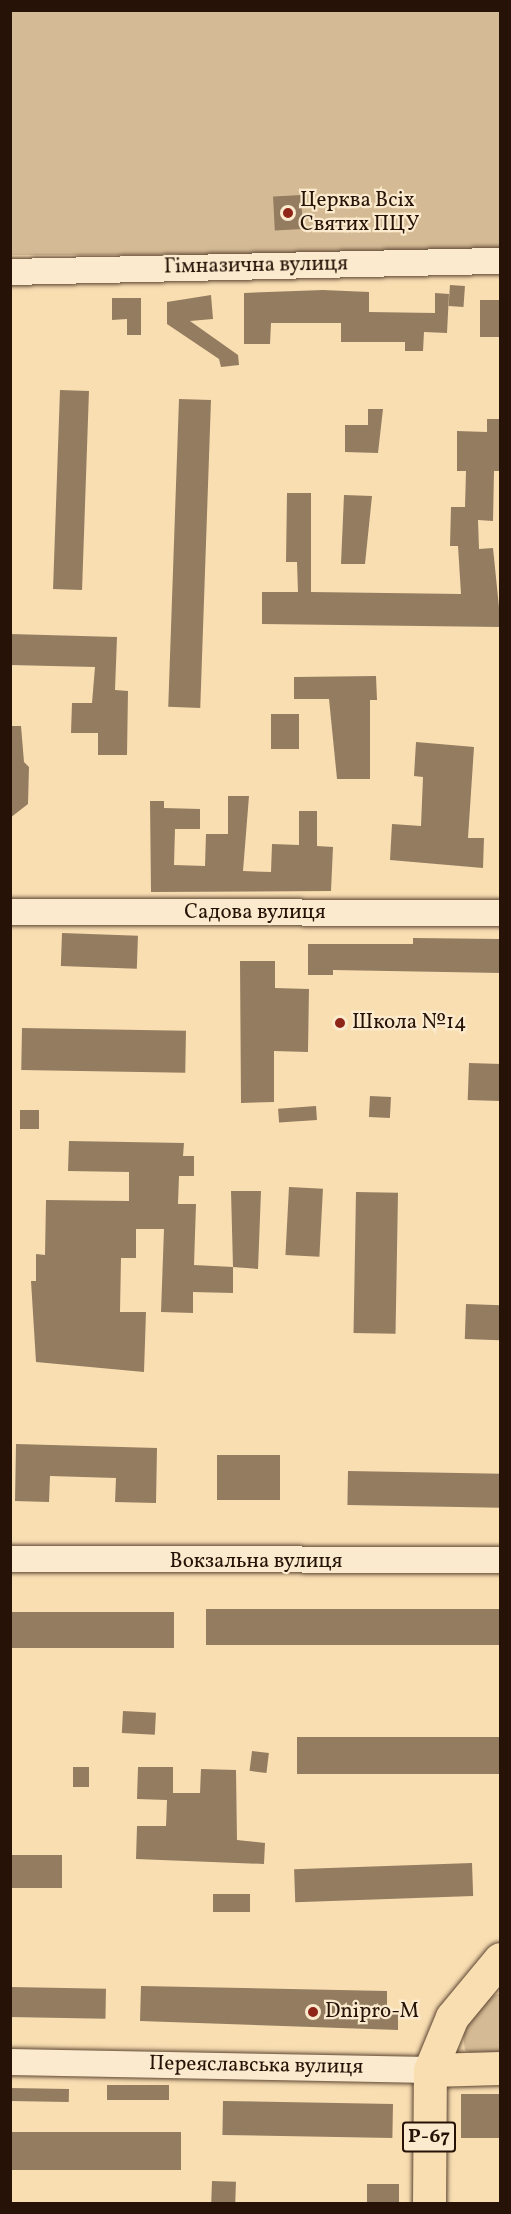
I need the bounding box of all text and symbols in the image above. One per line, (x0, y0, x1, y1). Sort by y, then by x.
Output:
place label: Церква Всіх Святих ПЦУ (300, 188, 419, 238)
marker: Церква Всіх Святих ПЦУ (281, 206, 295, 220)
street label: Гімназична вулиця (164, 252, 348, 280)
street label: Садова вулиця (184, 900, 326, 926)
place label: Школа №14 (352, 1010, 467, 1036)
marker: Школа №14 (333, 1016, 347, 1030)
street label: Вокзальна вулиця (170, 1549, 342, 1575)
place label: Dnipro-M (325, 1999, 419, 2025)
marker: Dnipro-M (306, 2005, 320, 2019)
street label: Переяславська вулиця (148, 2052, 364, 2080)
road number: Р-67 (402, 2120, 456, 2154)

